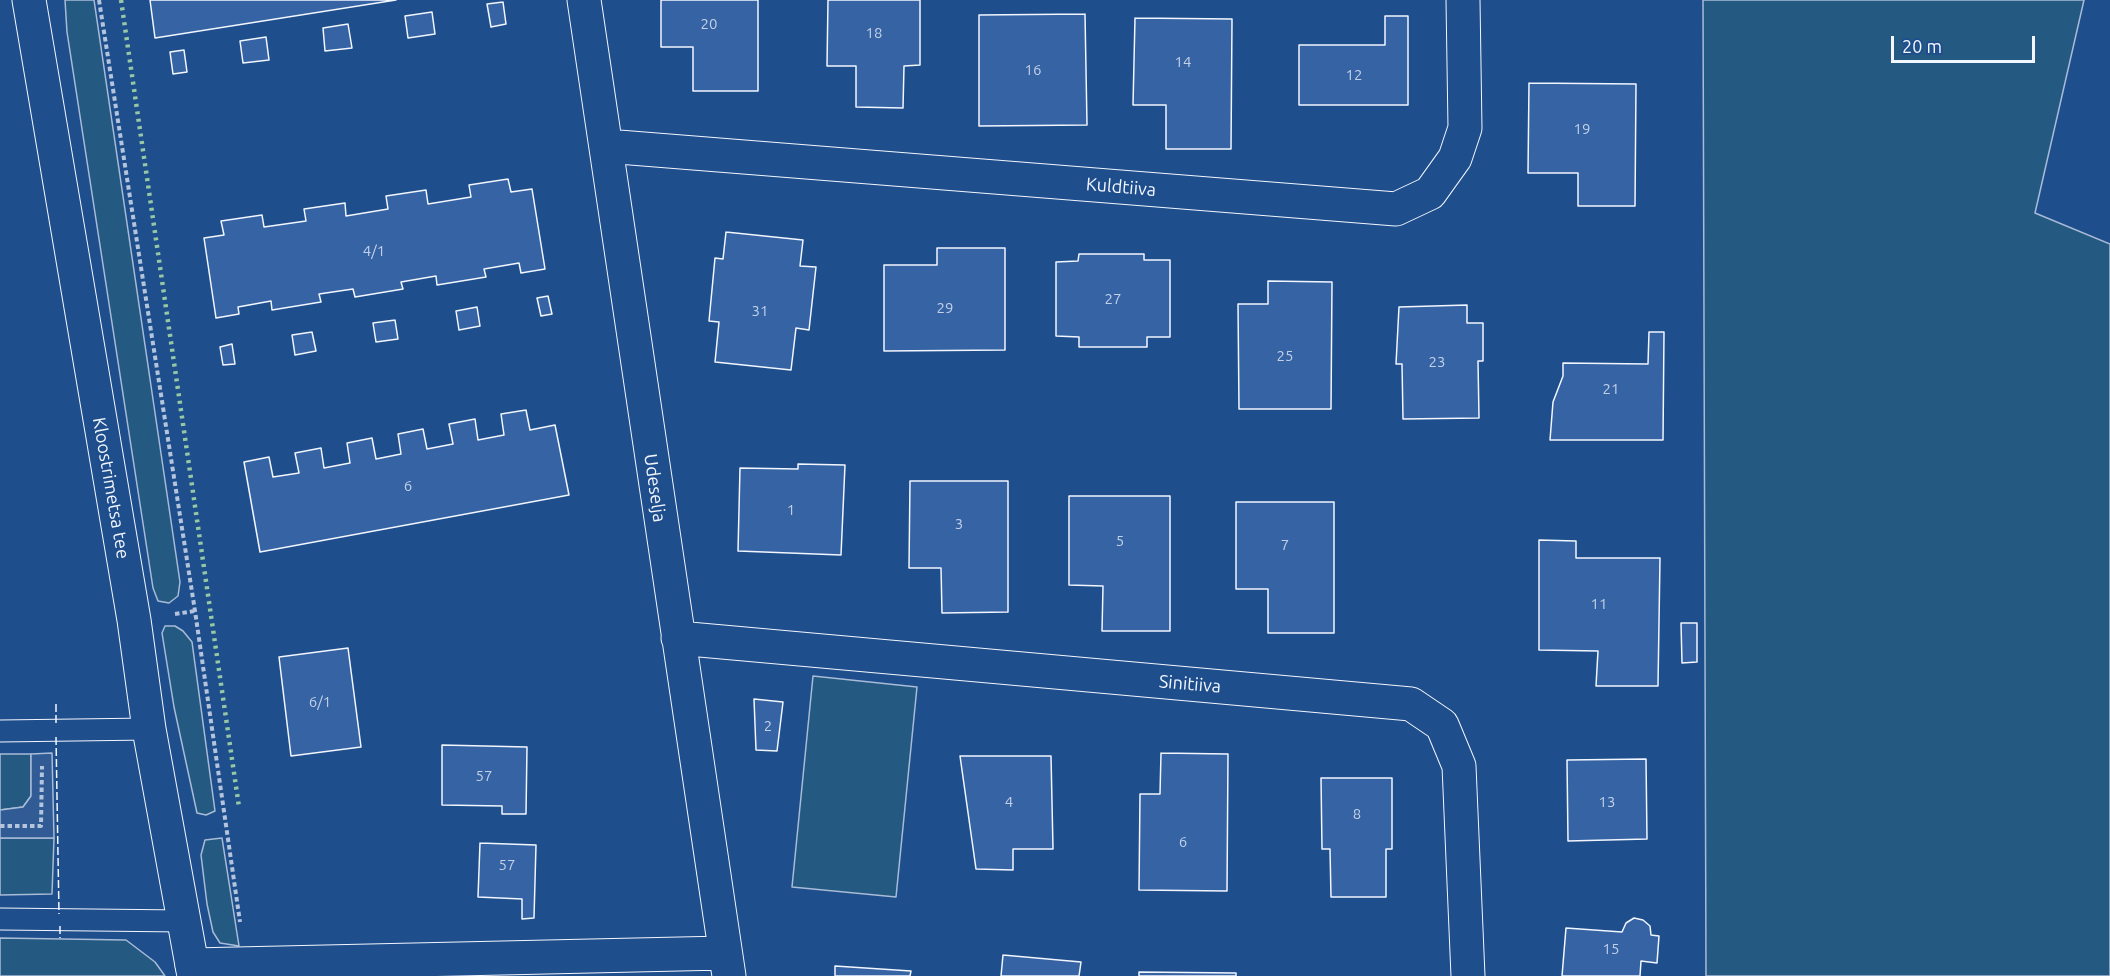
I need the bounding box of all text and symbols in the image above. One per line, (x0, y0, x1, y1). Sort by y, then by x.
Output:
house number: 20 (701, 15, 717, 33)
house number: 18 (866, 24, 882, 42)
scale bar (1894, 24, 2038, 62)
text: 20 m (1902, 36, 1942, 56)
house number: 14 (1175, 53, 1191, 71)
house number: 16 (1025, 61, 1041, 79)
house number: 12 (1346, 66, 1362, 84)
house number: 19 (1574, 120, 1590, 138)
street label: Kuldtiiva (1085, 173, 1157, 201)
house number: 4/1 (363, 242, 385, 260)
house number: 27 (1105, 290, 1121, 308)
house number: 29 (937, 299, 953, 317)
house number: 31 (752, 302, 768, 320)
house number: 25 (1277, 347, 1293, 365)
house number: 23 (1429, 353, 1445, 371)
house number: 21 (1603, 380, 1619, 398)
street label: Kloostrimetsa tee (88, 415, 134, 561)
street label: Udeselja (640, 452, 670, 524)
house number: 6 (404, 477, 412, 495)
house number: 1 (787, 501, 795, 519)
house number: 3 (955, 515, 963, 533)
house number: 5 (1116, 532, 1124, 550)
house number: 7 (1281, 536, 1289, 554)
house number: 11 (1591, 595, 1607, 613)
street label: Sinitiiva (1158, 671, 1222, 697)
house number: 6/1 (309, 693, 331, 711)
house number: 2 (764, 717, 772, 735)
house number: 57 (476, 767, 492, 785)
house number: 4 (1005, 793, 1013, 811)
house number: 13 (1599, 793, 1615, 811)
house number: 8 (1353, 805, 1361, 823)
house number: 6 (1179, 833, 1187, 851)
house number: 57 (499, 856, 515, 874)
house number: 15 (1603, 940, 1619, 958)

